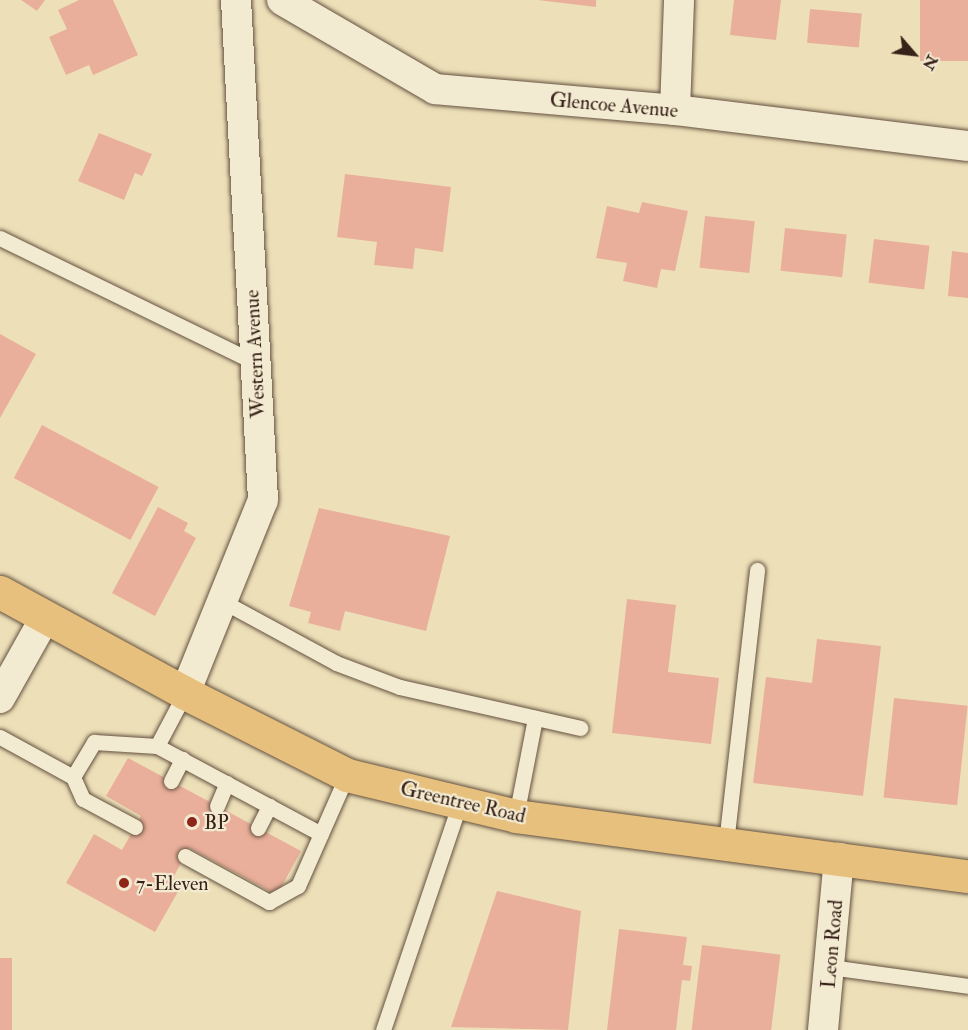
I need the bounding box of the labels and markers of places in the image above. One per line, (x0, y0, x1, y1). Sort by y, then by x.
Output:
place label: BP (204, 810, 229, 834)
marker: BP (185, 815, 199, 829)
place label: 7-Eleven (136, 871, 209, 895)
marker: 7-Eleven (117, 876, 131, 890)

